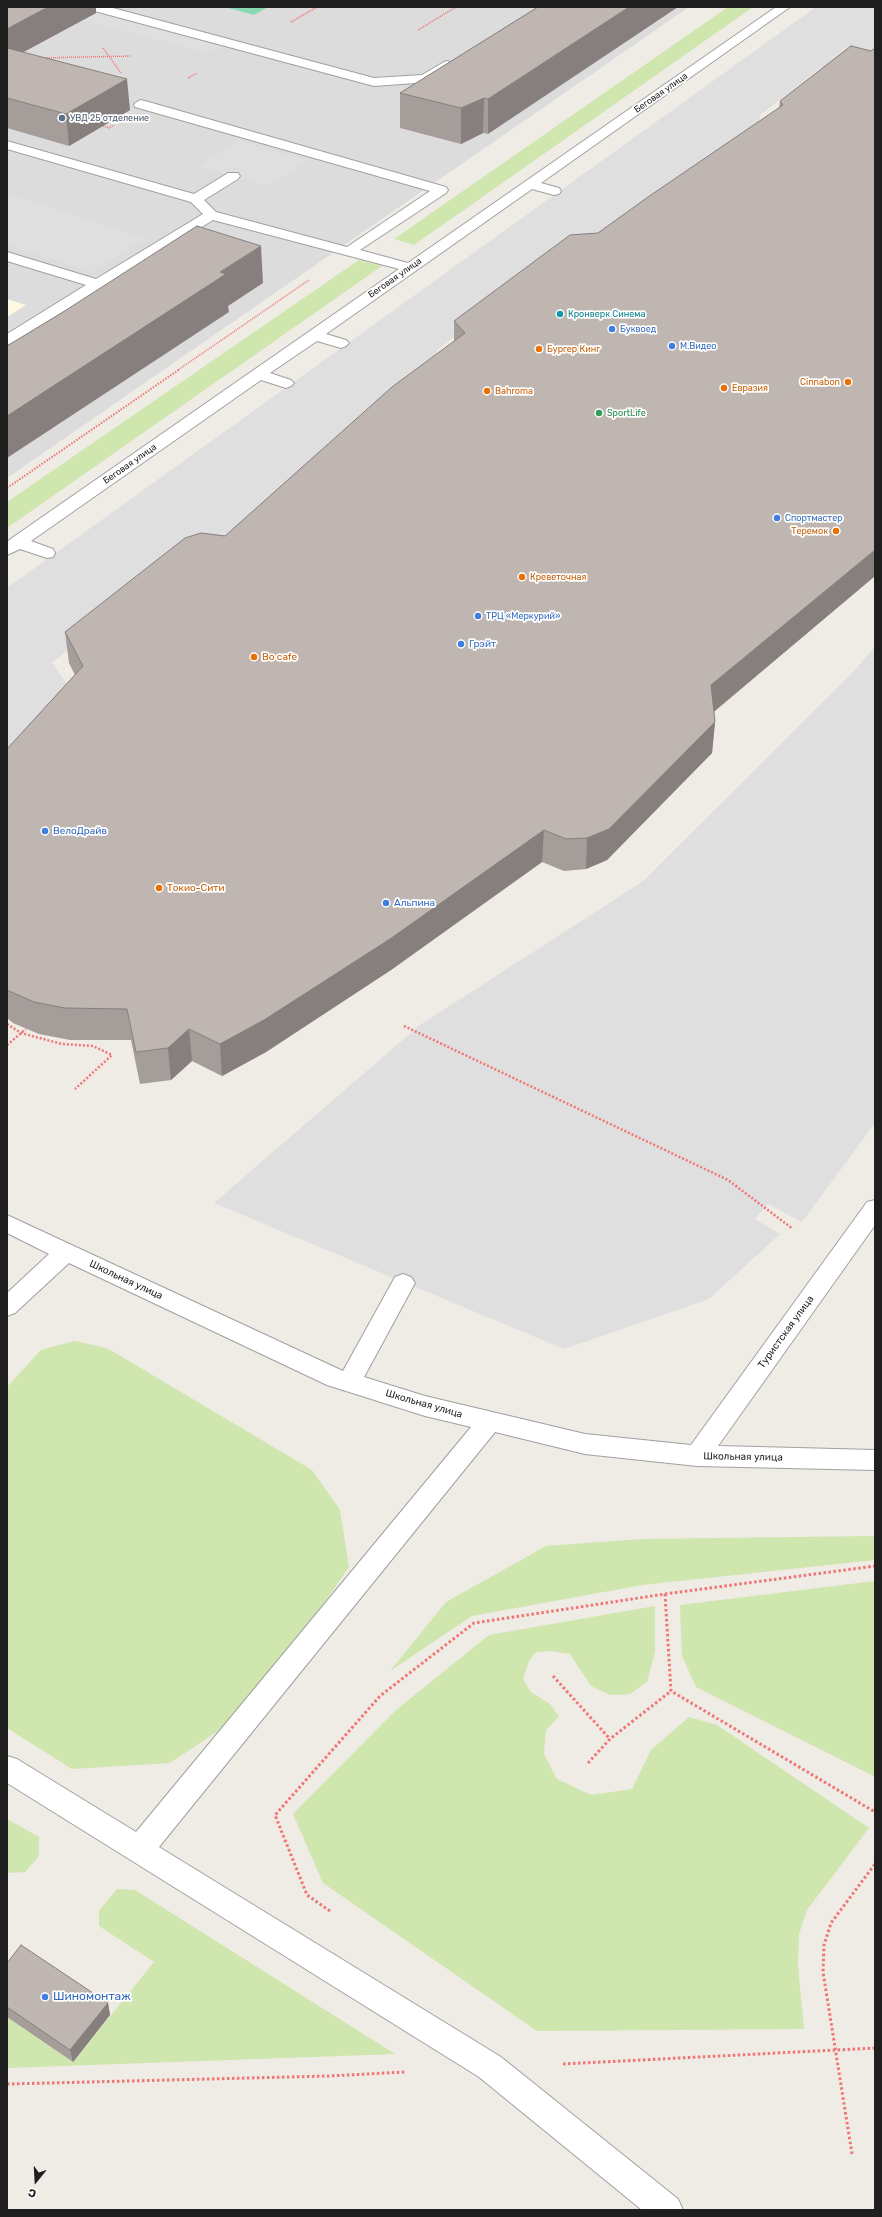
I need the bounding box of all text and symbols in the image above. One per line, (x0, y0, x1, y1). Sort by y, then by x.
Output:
street label: Беговая улица (632, 71, 690, 115)
marker: УВД 25 отделение (57, 113, 67, 123)
place label: УВД 25 отделение (70, 113, 149, 123)
street label: Беговая улица (366, 256, 424, 300)
marker: Кронверк Синема (555, 309, 565, 319)
place label: Кронверк Синема (568, 309, 645, 319)
marker: Буквоед (607, 324, 617, 334)
place label: Буквоед (620, 324, 656, 334)
marker: М.Видео (667, 341, 677, 351)
place label: М.Видео (680, 341, 716, 351)
marker: Бургер Кинг (534, 344, 544, 354)
place label: Бургер Кинг (547, 344, 600, 354)
place label: Cinnabon (800, 377, 840, 387)
marker: Cinnabon (843, 377, 853, 387)
marker: Евразия (719, 383, 729, 393)
place label: Евразия (732, 383, 768, 393)
marker: Bahroma (482, 386, 492, 396)
place label: Bahroma (495, 386, 533, 396)
marker: SportLife (594, 408, 604, 418)
place label: SportLife (607, 408, 646, 418)
street label: Беговая улица (101, 442, 159, 486)
marker: Спортмастер (772, 513, 782, 523)
place label: Спортмастер (785, 513, 843, 523)
place label: Теремок (791, 526, 828, 536)
marker: Теремок (831, 526, 841, 536)
marker: Креветочная (517, 572, 527, 582)
place label: Креветочная (530, 572, 586, 582)
marker: ТРЦ «Меркурий» (473, 611, 483, 621)
place label: ТРЦ «Меркурий» (486, 611, 560, 621)
place label: Грэйт (469, 638, 496, 650)
marker: Грэйт (456, 639, 466, 649)
place label: Bo cafe (262, 651, 297, 663)
marker: Bo cafe (249, 652, 259, 662)
place label: ВелоДрайв (53, 825, 107, 837)
marker: ВелоДрайв (40, 826, 50, 836)
place label: Токио-Сити (167, 882, 225, 894)
marker: Токио-Сити (154, 883, 164, 893)
place label: Альпина (394, 897, 435, 909)
marker: Альпина (381, 898, 391, 908)
street label: Школьная улица (87, 1258, 165, 1302)
street label: Туристская улица (756, 1293, 816, 1371)
street label: Школьная улица (384, 1387, 464, 1421)
street label: Школьная улица (703, 1450, 783, 1464)
place label: Шиномонтаж (53, 1990, 131, 2004)
marker: Шиномонтаж (40, 1992, 50, 2002)
north arrow (16, 2161, 56, 2201)
text: С (26, 2186, 38, 2200)

